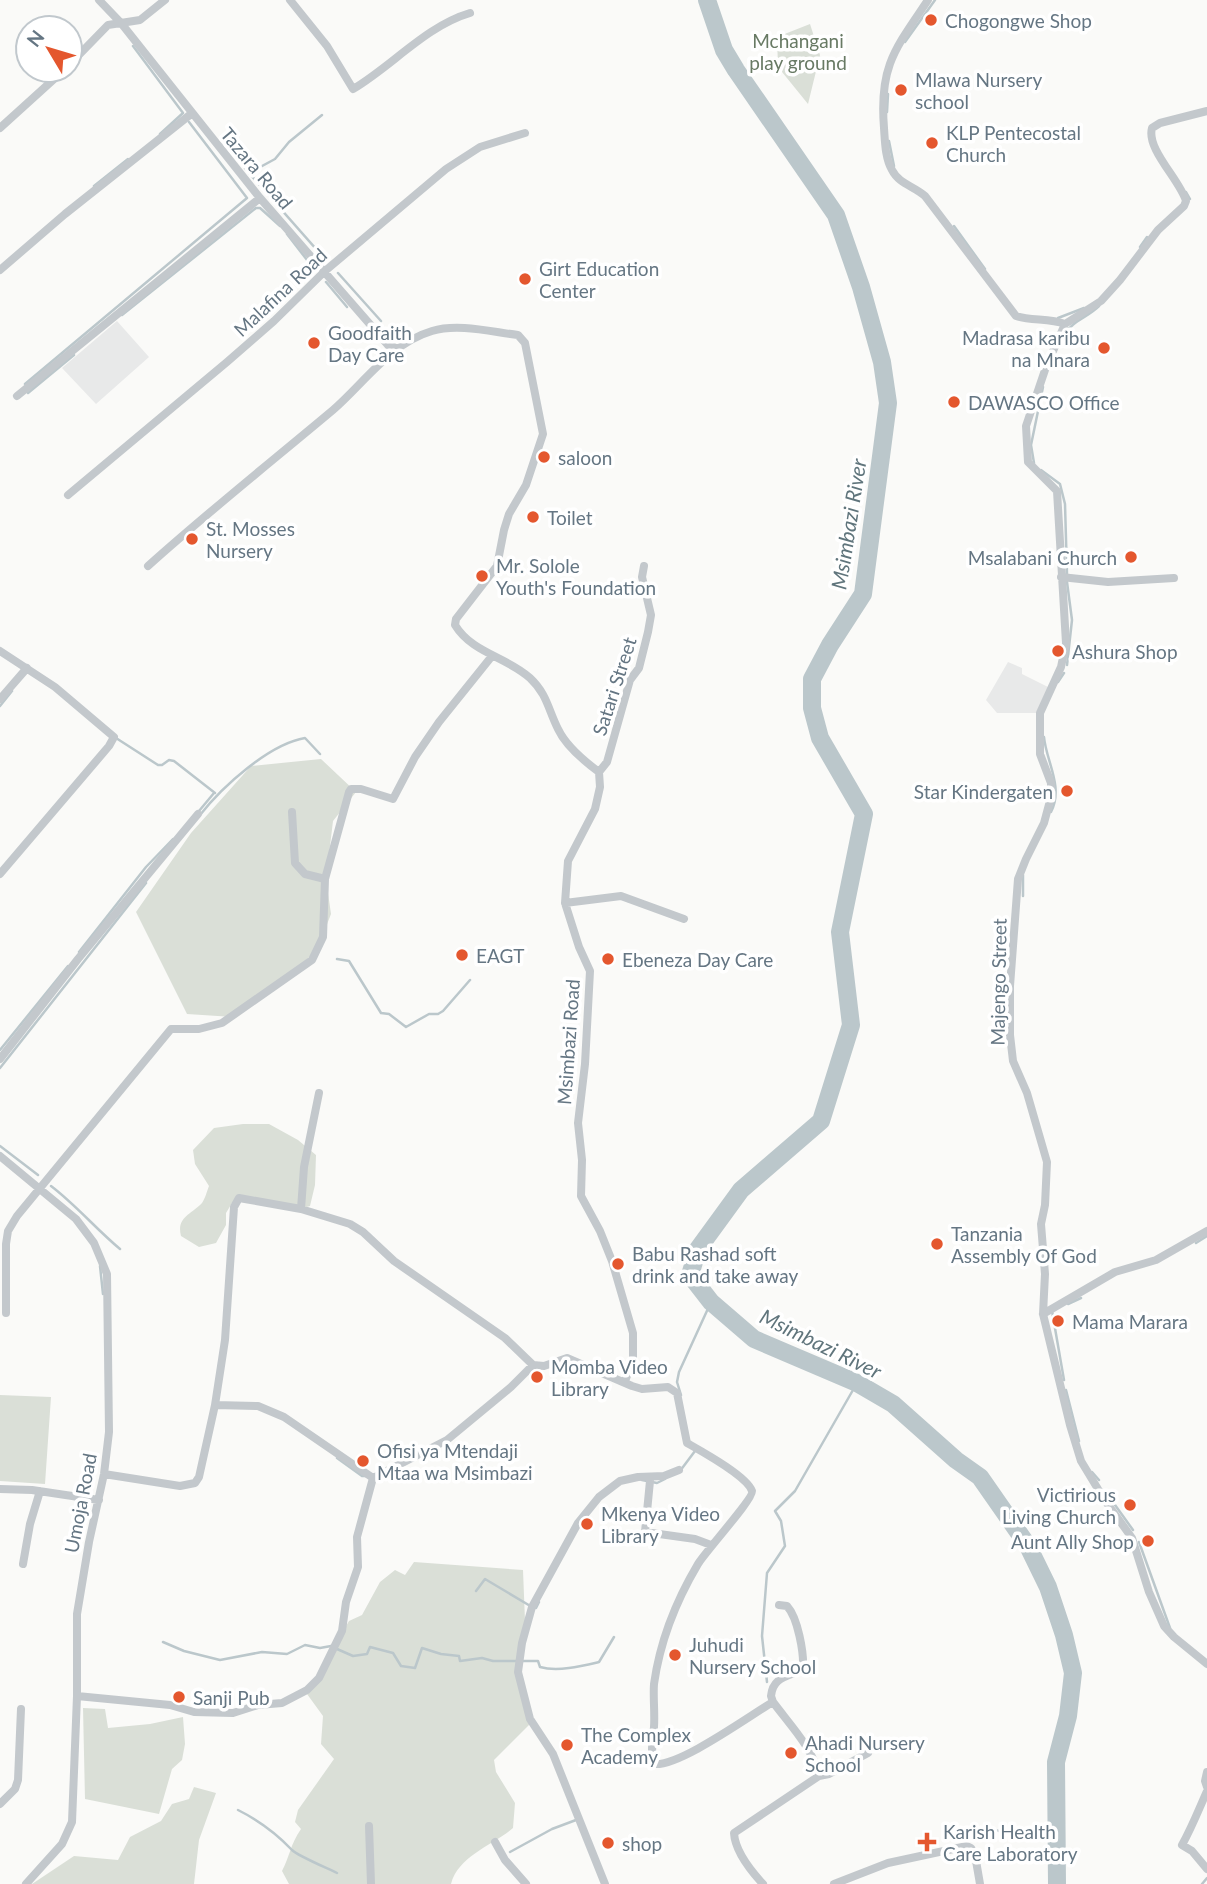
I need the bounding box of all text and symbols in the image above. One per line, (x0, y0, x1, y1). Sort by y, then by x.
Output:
place label: Chogongwe Shop (945, 9, 1092, 32)
marker: Chogongwe Shop (923, 12, 939, 28)
north arrow (14, 14, 84, 84)
text: N (22, 25, 49, 51)
park label: Mchangani play ground (749, 29, 847, 74)
place label: Mlawa Nursery school (915, 68, 1042, 113)
marker: Mlawa Nursery school (893, 82, 909, 98)
place label: KLP Pentecostal Church (946, 121, 1081, 166)
street label: Tazara Road (216, 122, 298, 214)
marker: KLP Pentecostal Church (924, 135, 940, 151)
street label: Malafina Road (229, 243, 331, 341)
place label: Girt Education Center (539, 257, 659, 302)
marker: Girt Education Center (517, 271, 533, 287)
place label: Goodfaith Day Care (328, 321, 412, 366)
place label: Madrasa karibu na Mnara (962, 326, 1090, 371)
marker: Goodfaith Day Care (306, 335, 322, 351)
marker: Madrasa karibu na Mnara (1096, 340, 1112, 356)
place label: DAWASCO Office (968, 391, 1120, 414)
marker: DAWASCO Office (946, 394, 962, 410)
place label: saloon (558, 446, 612, 469)
marker: saloon (536, 449, 552, 465)
water label: Msimbazi River (825, 456, 871, 591)
place label: Toilet (547, 506, 593, 529)
marker: Toilet (525, 509, 541, 525)
place label: St. Mosses Nursery (206, 517, 295, 562)
marker: St. Mosses Nursery (184, 531, 200, 547)
place label: Msalabani Church (968, 546, 1117, 569)
marker: Msalabani Church (1123, 549, 1139, 565)
place label: Mr. Solole Youth's Foundation (496, 554, 656, 599)
marker: Mr. Solole Youth's Foundation (474, 568, 490, 584)
street label: Satari Street (587, 634, 641, 738)
place label: Ashura Shop (1072, 640, 1178, 663)
marker: Ashura Shop (1050, 643, 1066, 659)
place label: Star Kindergaten (914, 780, 1053, 803)
marker: Star Kindergaten (1059, 783, 1075, 799)
street label: Majengo Street (985, 918, 1011, 1046)
place label: EAGT (476, 944, 525, 967)
marker: EAGT (454, 947, 470, 963)
place label: Ebeneza Day Care (622, 948, 773, 971)
marker: Ebeneza Day Care (600, 951, 616, 967)
street label: Msimbazi Road (552, 978, 584, 1106)
place label: Tanzania Assembly Of God (951, 1222, 1097, 1267)
marker: Tanzania Assembly Of God (929, 1236, 945, 1252)
place label: Babu Rashad soft drink and take away (632, 1242, 798, 1287)
marker: Babu Rashad soft drink and take away (610, 1256, 626, 1272)
water label: Msimbazi River (756, 1303, 887, 1384)
place label: Mama Marara (1072, 1310, 1188, 1333)
marker: Mama Marara (1050, 1313, 1066, 1329)
place label: Momba Video Library (551, 1355, 668, 1400)
marker: Momba Video Library (529, 1369, 545, 1385)
place label: Ofisi ya Mtendaji Mtaa wa Msimbazi (377, 1439, 533, 1484)
street label: Umoja Road (59, 1451, 101, 1555)
marker: Ofisi ya Mtendaji Mtaa wa Msimbazi (355, 1453, 371, 1469)
place label: Victirious Living Church (1002, 1483, 1116, 1528)
marker: Victirious Living Church (1122, 1497, 1138, 1513)
place label: Mkenya Video Library (601, 1502, 720, 1547)
marker: Mkenya Video Library (579, 1516, 595, 1532)
place label: Aunt Ally Shop (1011, 1530, 1134, 1553)
marker: Aunt Ally Shop (1140, 1533, 1156, 1549)
place label: Juhudi Nursery School (689, 1633, 816, 1678)
marker: Juhudi Nursery School (667, 1647, 683, 1663)
place label: Sanji Pub (193, 1686, 270, 1709)
marker: Sanji Pub (171, 1689, 187, 1705)
place label: The Complex Academy (581, 1723, 692, 1768)
place label: Ahadi Nursery School (805, 1731, 925, 1776)
marker: The Complex Academy (559, 1737, 575, 1753)
marker: Ahadi Nursery School (783, 1745, 799, 1761)
place label: Karish Health Care Laboratory (943, 1820, 1078, 1865)
place label: shop (622, 1832, 662, 1855)
marker: Karish Health Care Laboratory (917, 1832, 937, 1852)
marker: shop (600, 1835, 616, 1851)

